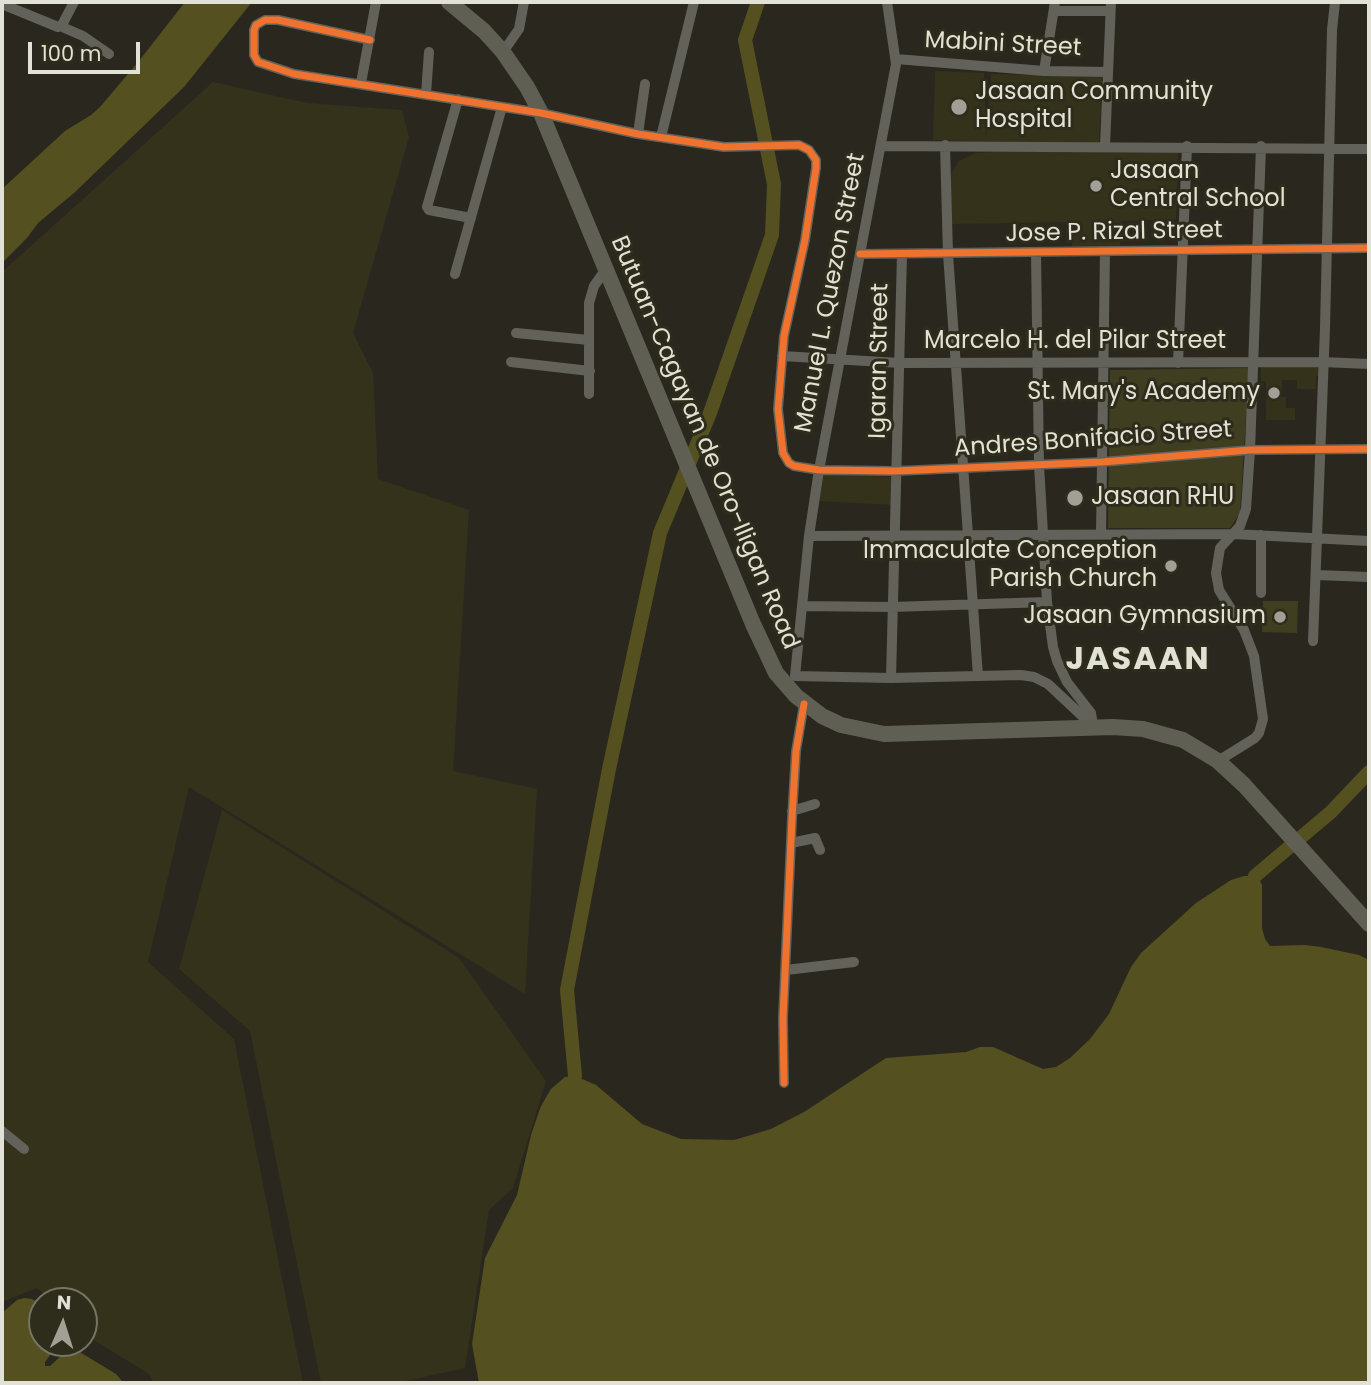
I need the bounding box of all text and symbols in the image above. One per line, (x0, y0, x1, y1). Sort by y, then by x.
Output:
street label: Mabini Street (924, 27, 1082, 63)
scale bar (32, 28, 144, 72)
text: 100 m (41, 39, 101, 68)
place label: Jasaan Community Hospital (975, 79, 1213, 135)
marker: Jasaan Community Hospital (949, 97, 969, 117)
street label: Manuel L. Quezon Street (790, 151, 872, 435)
place label: Jasaan Central School (1110, 158, 1286, 214)
marker: Jasaan Central School (1088, 178, 1104, 194)
street label: Jose P. Rizal Street (1005, 217, 1223, 249)
street label: Butuan-Cagayan de Oro-Iligan Road (604, 232, 804, 654)
street label: Igaran Street (864, 283, 896, 439)
street label: Marcelo H. del Pilar Street (924, 328, 1226, 356)
place label: St. Mary's Academy (1027, 379, 1260, 407)
marker: St. Mary's Academy (1266, 385, 1282, 401)
street label: Andres Bonifacio Street (953, 416, 1233, 464)
place label: Jasaan RHU (1091, 484, 1234, 512)
marker: Jasaan RHU (1065, 488, 1085, 508)
place label: Immaculate Conception Parish Church (863, 538, 1157, 594)
marker: Immaculate Conception Parish Church (1163, 558, 1179, 574)
place label: Jasaan Gymnasium (1023, 603, 1266, 631)
marker: Jasaan Gymnasium (1272, 609, 1288, 625)
district label: JASAAN (1066, 642, 1210, 680)
north arrow (28, 1287, 98, 1357)
text: N (56, 1289, 72, 1316)

